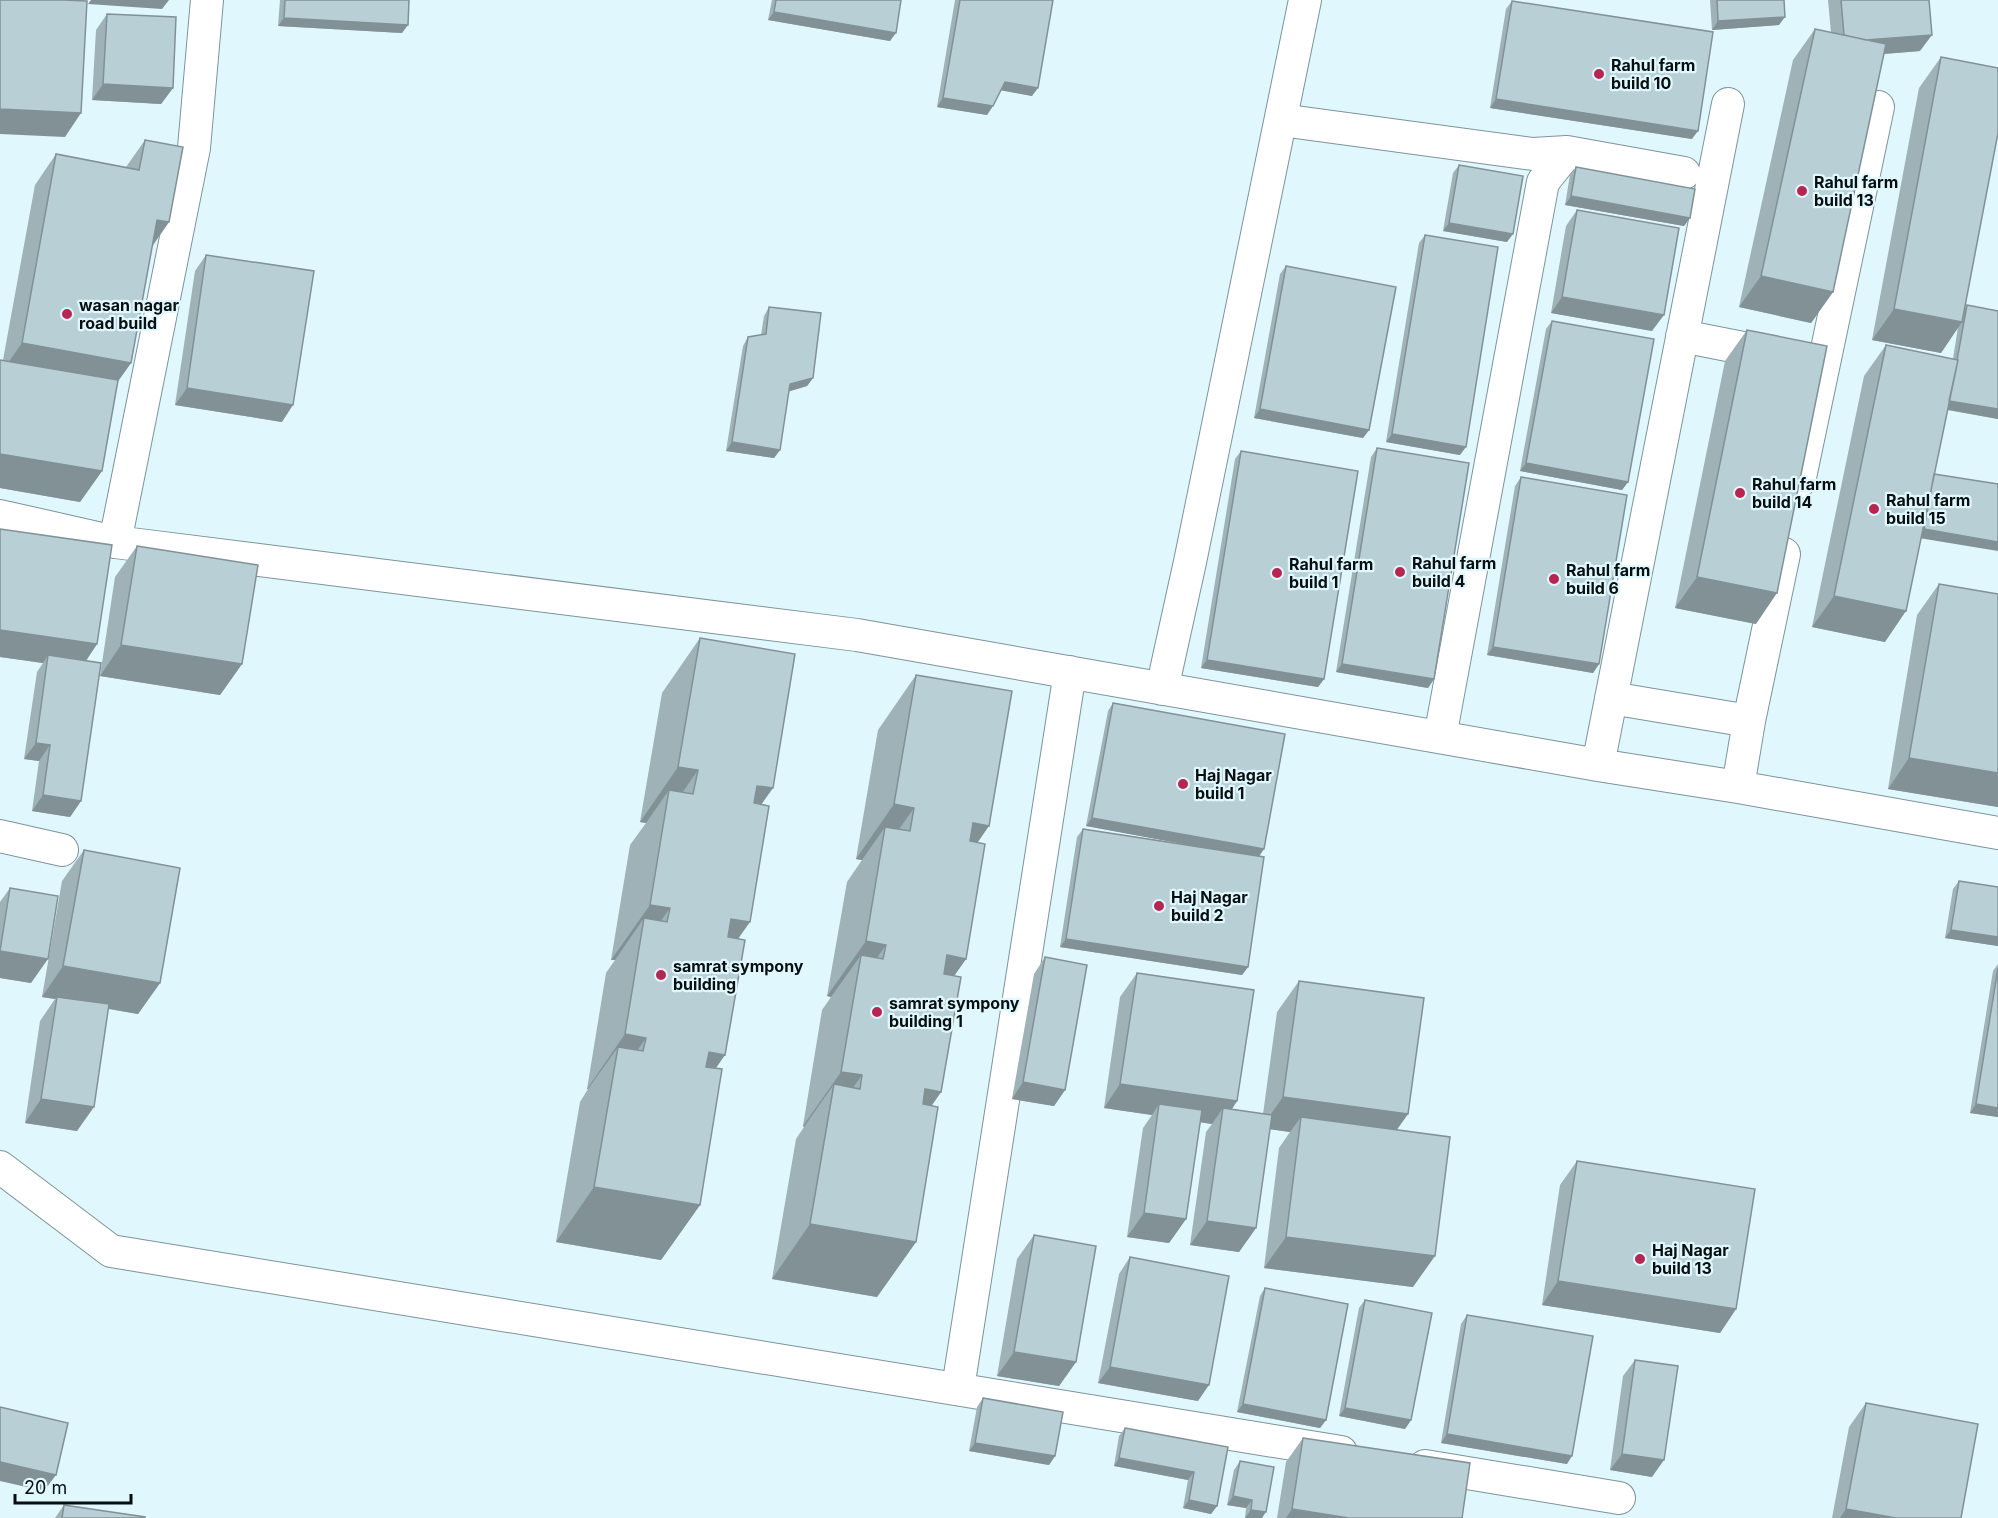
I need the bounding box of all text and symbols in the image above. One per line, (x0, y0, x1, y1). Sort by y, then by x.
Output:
place label: Rahul farm build 10 (1611, 55, 1695, 93)
marker: Rahul farm build 10 (1592, 67, 1606, 81)
place label: Rahul farm build 13 (1814, 172, 1898, 210)
marker: Rahul farm build 13 (1795, 184, 1809, 198)
place label: wasan nagar road build (79, 295, 180, 333)
marker: wasan nagar road build (60, 307, 74, 321)
place label: Rahul farm build 14 (1752, 474, 1836, 512)
marker: Rahul farm build 14 (1733, 486, 1747, 500)
place label: Rahul farm build 15 (1886, 490, 1970, 528)
marker: Rahul farm build 15 (1867, 502, 1881, 516)
place label: Rahul farm build 4 (1412, 553, 1496, 591)
place label: Rahul farm build 1 (1289, 554, 1373, 592)
place label: Rahul farm build 6 (1566, 560, 1650, 598)
marker: Rahul farm build 4 (1393, 565, 1407, 579)
marker: Rahul farm build 1 (1270, 566, 1284, 580)
marker: Rahul farm build 6 (1547, 572, 1561, 586)
place label: Haj Nagar build 1 (1195, 765, 1272, 803)
marker: Haj Nagar build 1 (1176, 777, 1190, 791)
place label: Haj Nagar build 2 (1171, 887, 1248, 925)
marker: Haj Nagar build 2 (1152, 899, 1166, 913)
place label: samrat sympony building (673, 956, 804, 994)
marker: samrat sympony building (654, 968, 668, 982)
place label: samrat sympony building 1 (889, 993, 1020, 1031)
marker: samrat sympony building 1 (870, 1005, 884, 1019)
place label: Haj Nagar build 13 (1652, 1240, 1729, 1278)
marker: Haj Nagar build 13 (1633, 1252, 1647, 1266)
scale bar (15, 1467, 130, 1505)
text: 20 m (24, 1477, 67, 1498)

